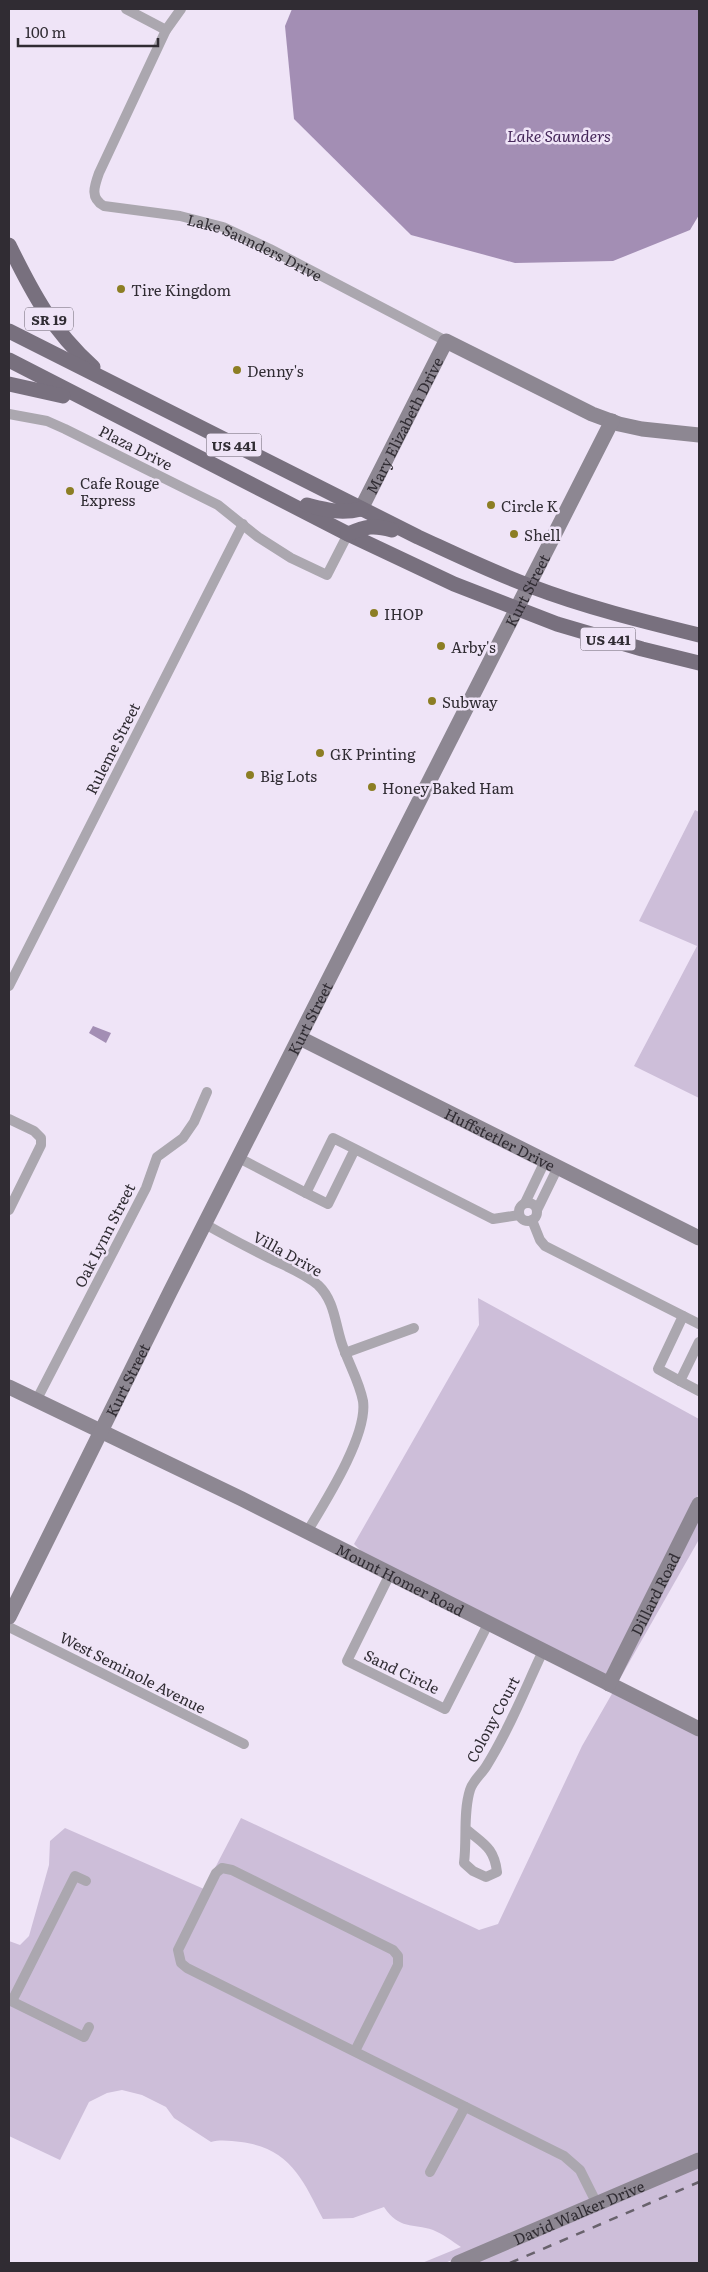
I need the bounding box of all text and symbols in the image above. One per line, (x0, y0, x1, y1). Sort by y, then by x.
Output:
scale bar (18, 15, 158, 47)
text: 100 m (25, 20, 66, 43)
water label: Lake Saunders (507, 123, 611, 147)
street label: Lake Saunders Drive (185, 207, 327, 286)
place label: Tire Kingdom (131, 278, 232, 301)
marker: Tire Kingdom (115, 283, 127, 295)
road number: SR 19 (25, 308, 73, 330)
street label: Mary Elizabeth Drive (359, 352, 448, 498)
place label: Denny's (247, 359, 304, 382)
marker: Denny's (231, 364, 243, 376)
street label: Plaza Drive (95, 419, 177, 475)
road number: US 441 (206, 434, 262, 456)
place label: Cafe Rouge Express (80, 471, 160, 511)
marker: Cafe Rouge Express (64, 485, 76, 497)
place label: Circle K (501, 494, 558, 517)
marker: Circle K (485, 499, 497, 511)
place label: Shell (524, 523, 560, 546)
marker: Shell (508, 528, 520, 540)
street label: Kurt Street (498, 549, 554, 630)
place label: IHOP (384, 602, 423, 625)
marker: IHOP (368, 607, 380, 619)
road number: US 441 (580, 628, 636, 650)
place label: Arby's (451, 635, 496, 658)
marker: Arby's (435, 640, 447, 652)
place label: Subway (442, 690, 498, 713)
marker: Subway (426, 695, 438, 707)
street label: Ruleme Street (79, 698, 145, 798)
place label: GK Printing (330, 742, 416, 765)
marker: GK Printing (314, 747, 326, 759)
place label: Big Lots (260, 764, 317, 787)
marker: Big Lots (244, 769, 256, 781)
place label: Honey Baked Ham (382, 776, 515, 799)
marker: Honey Baked Ham (366, 781, 378, 793)
street label: Kurt Street (281, 977, 337, 1059)
street label: Huffstetler Drive (441, 1101, 560, 1176)
street label: Oak Lynn Street (68, 1179, 140, 1291)
street label: Villa Drive (249, 1224, 327, 1282)
street label: Kurt Street (99, 1339, 155, 1420)
street label: Mount Homer Road (332, 1537, 469, 1621)
street label: Dillard Road (624, 1548, 685, 1639)
street label: West Seminole Avenue (56, 1625, 210, 1719)
street label: Sand Circle (360, 1643, 444, 1699)
street label: Colony Court (460, 1672, 524, 1766)
street label: David Walker Drive (509, 2173, 648, 2250)

